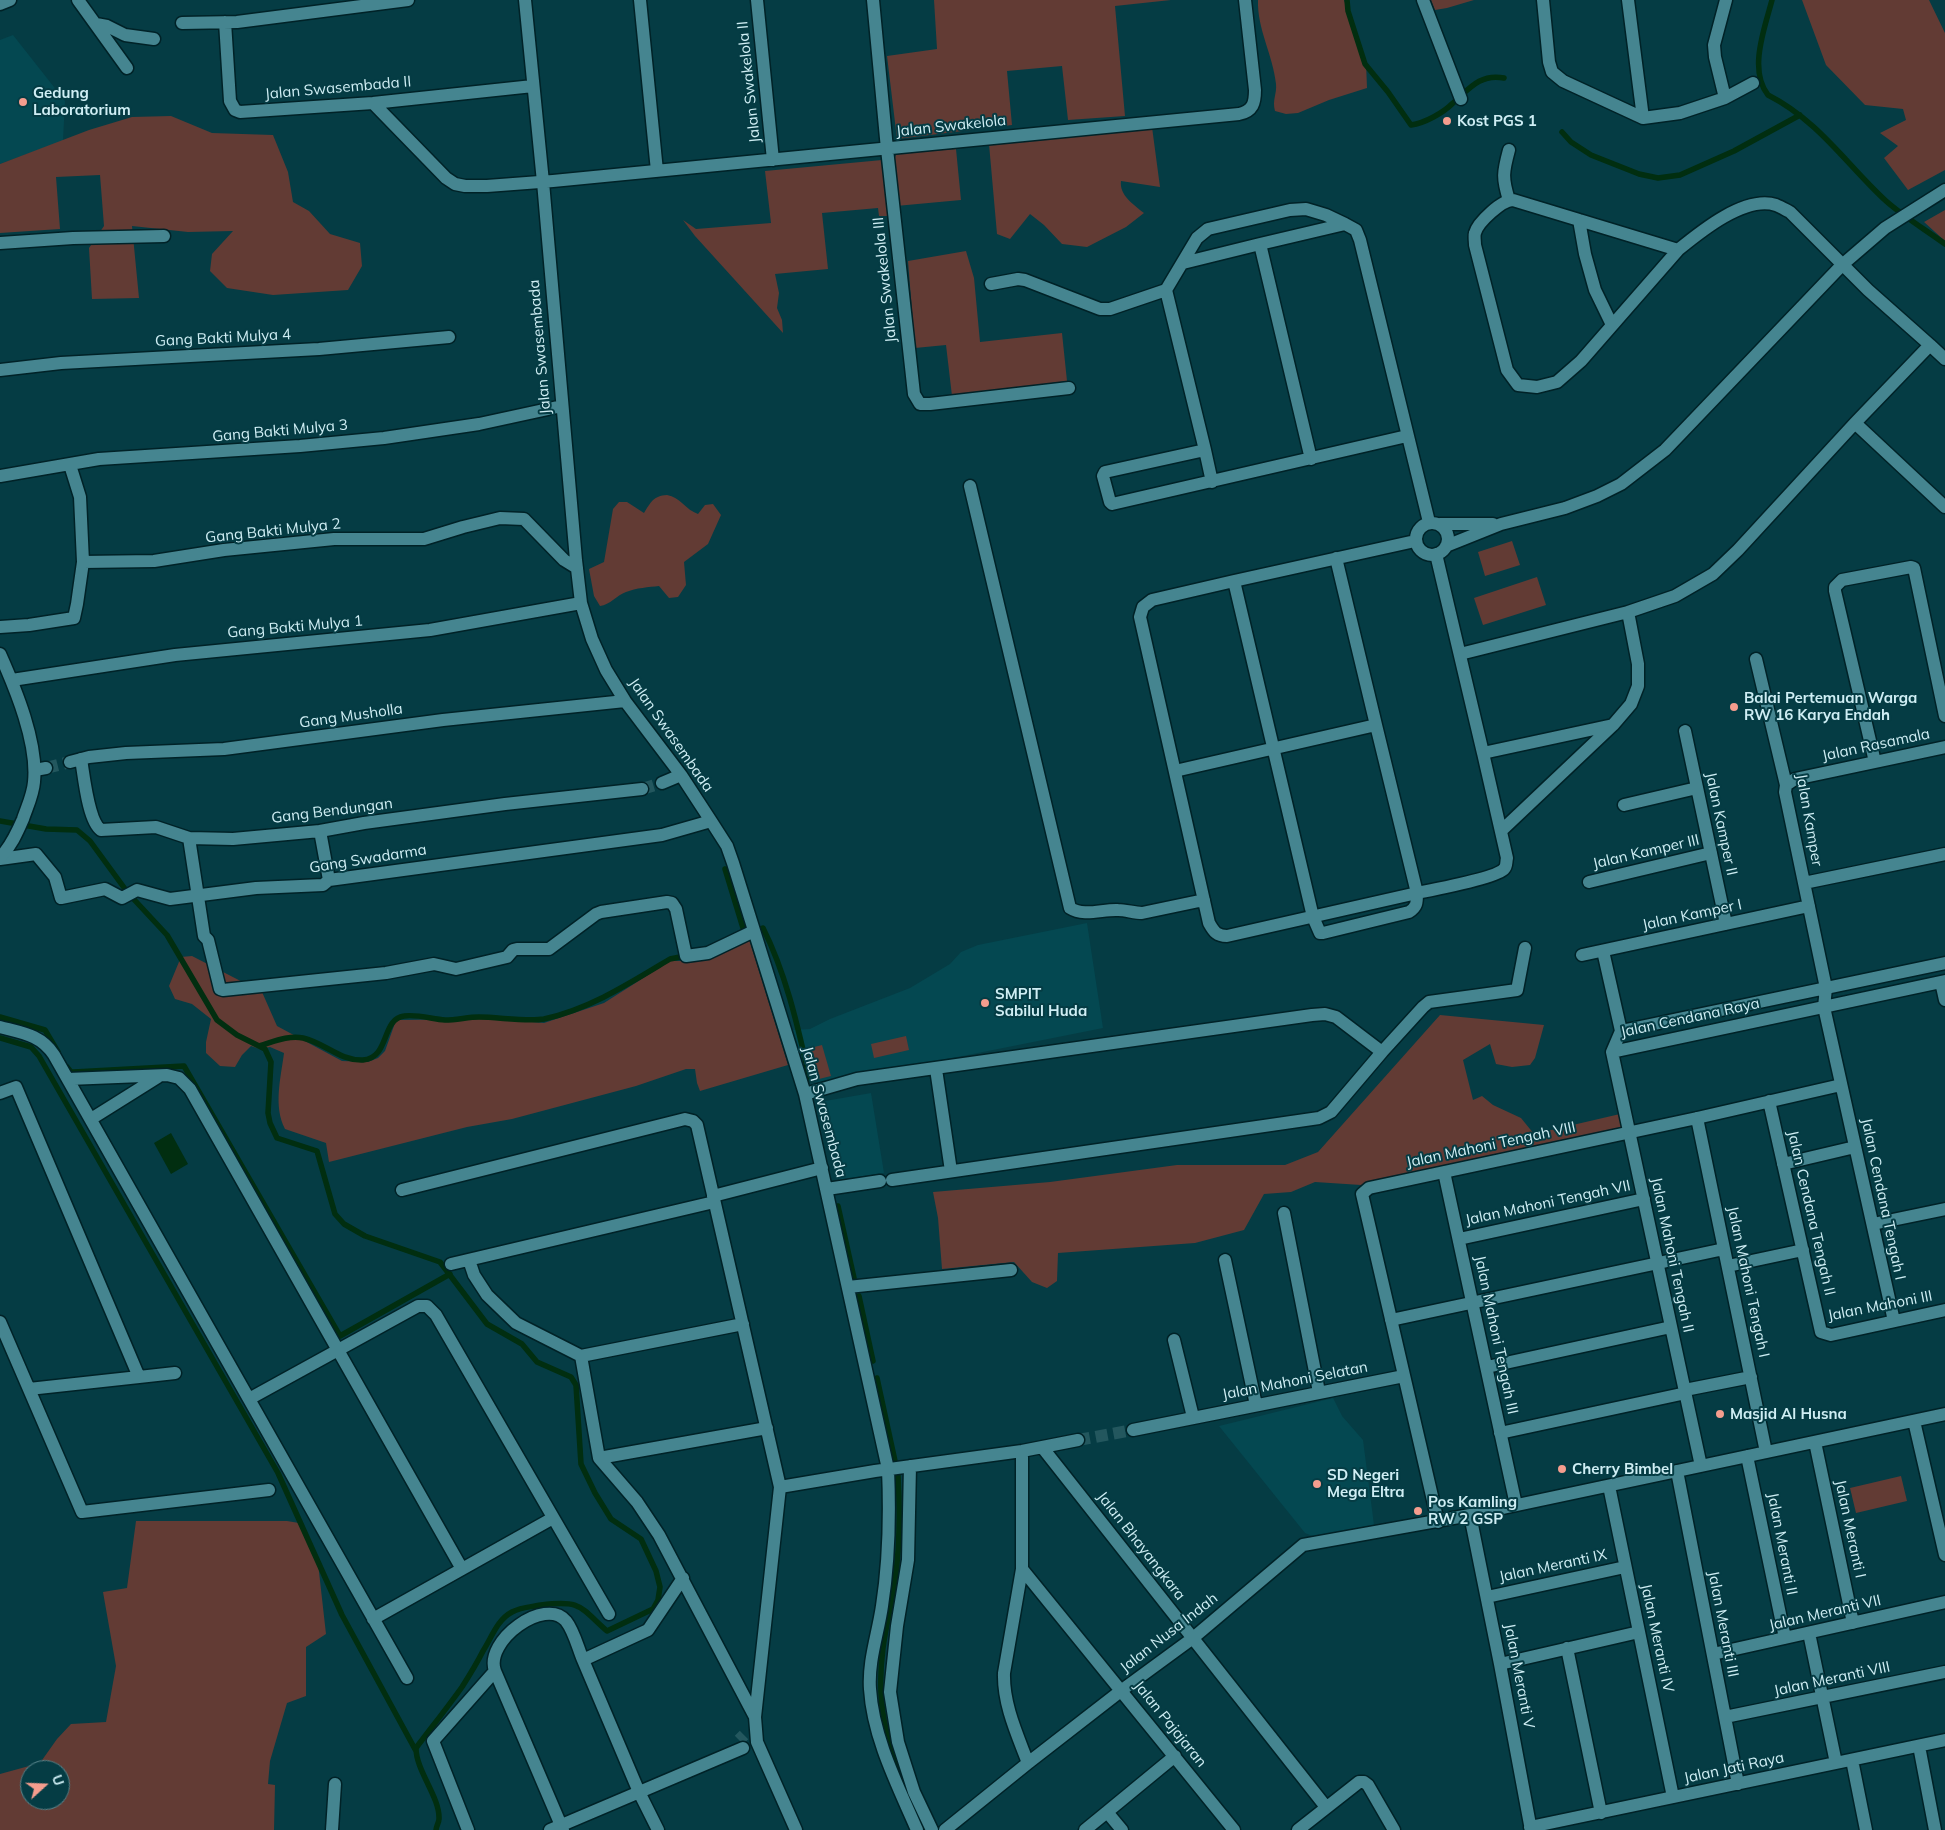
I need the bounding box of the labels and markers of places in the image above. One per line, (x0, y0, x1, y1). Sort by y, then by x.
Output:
place label: Gedung Laboratorium (33, 84, 131, 119)
marker: Gedung Laboratorium (17, 96, 29, 108)
place label: Kost PGS 1 (1457, 112, 1537, 130)
marker: Kost PGS 1 (1441, 115, 1453, 127)
place label: Balai Pertemuan Warga RW 16 Karya Endah (1744, 689, 1917, 724)
marker: Balai Pertemuan Warga RW 16 Karya Endah (1728, 701, 1740, 713)
place label: SMPIT Sabilul Huda (995, 985, 1087, 1020)
marker: SMPIT Sabilul Huda (979, 997, 991, 1009)
place label: Masjid Al Husna (1730, 1405, 1847, 1423)
marker: Masjid Al Husna (1714, 1408, 1726, 1420)
place label: Cherry Bimbel (1572, 1460, 1673, 1478)
marker: Cherry Bimbel (1556, 1463, 1568, 1475)
place label: SD Negeri Mega Eltra (1327, 1466, 1405, 1501)
marker: SD Negeri Mega Eltra (1311, 1478, 1323, 1490)
place label: Pos Kamling RW 2 GSP (1428, 1493, 1517, 1528)
marker: Pos Kamling RW 2 GSP (1412, 1505, 1424, 1517)

